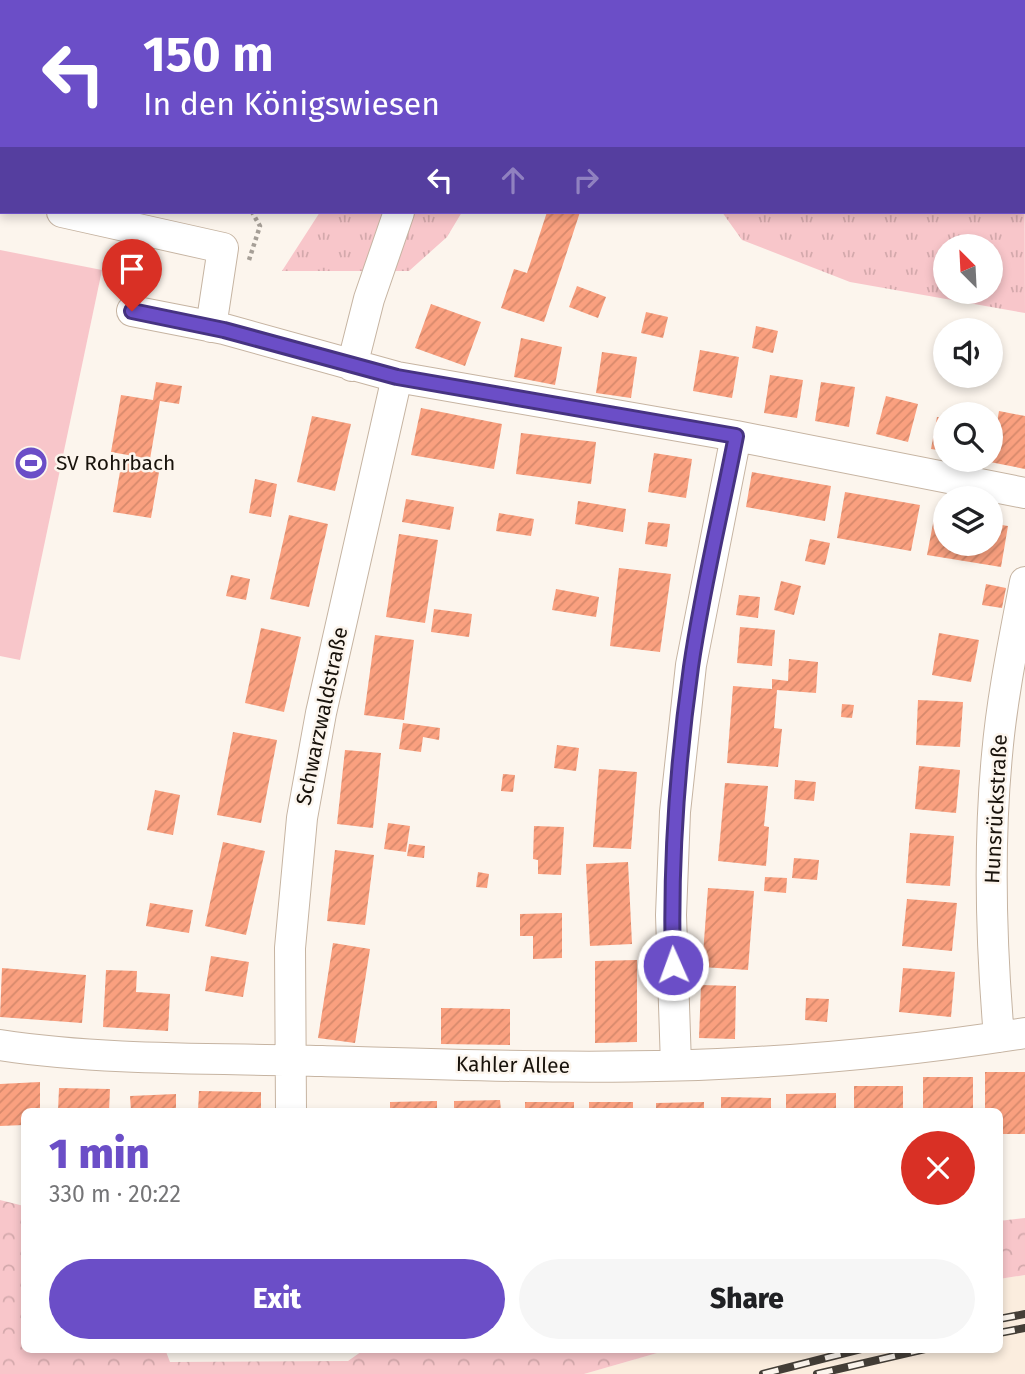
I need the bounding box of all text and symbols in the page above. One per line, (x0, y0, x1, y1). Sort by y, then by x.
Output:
text: 150 m (143, 25, 274, 84)
icon: left (28, 28, 119, 119)
text: In den Königswiesen (143, 85, 440, 123)
icon: left (421, 161, 459, 199)
icon: ahead (494, 161, 532, 199)
icon: right (567, 161, 605, 199)
north arrow (933, 234, 1003, 304)
map controls (933, 234, 1003, 556)
pin (102, 239, 162, 311)
icon: arrive (113, 250, 151, 288)
button: sound (933, 318, 1003, 388)
button: search (933, 402, 1003, 472)
sports icon: SV Rohrbach (12, 444, 50, 482)
place label: SV Rohrbach (56, 450, 175, 476)
button: layers (933, 486, 1003, 556)
street label: Schwarzwaldstraße (290, 624, 354, 808)
street label: Hunsrückstraße (979, 734, 1013, 884)
position arrow (636, 928, 710, 1002)
street label: Kahler Allee (456, 1051, 570, 1079)
text: 1 min (49, 1129, 150, 1179)
button: close (901, 1131, 975, 1205)
text: 330 m · 20:22 (49, 1180, 181, 1208)
button: Exit (49, 1259, 505, 1339)
button: Share (519, 1259, 975, 1339)

